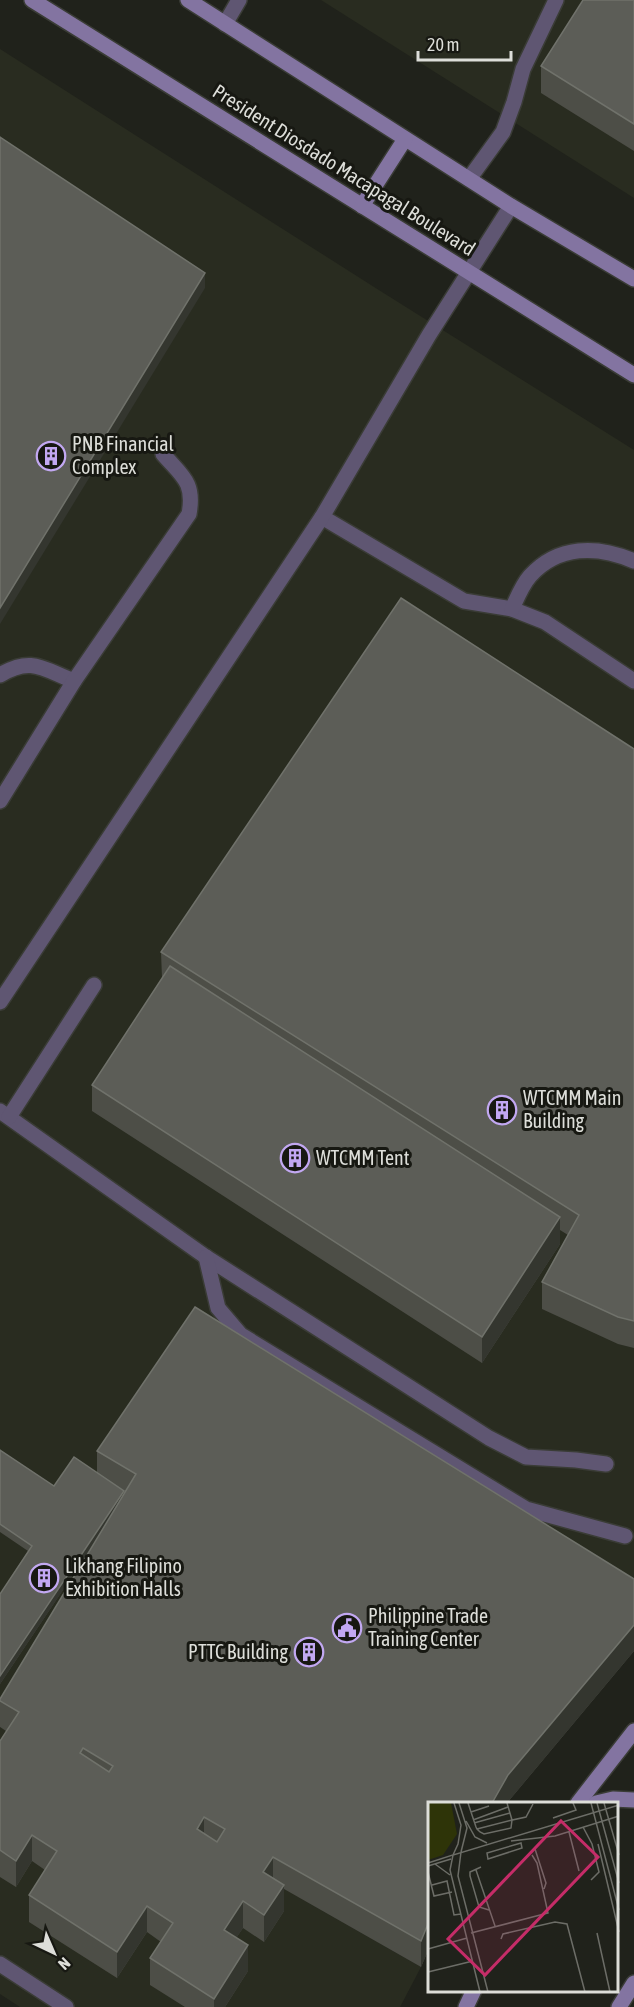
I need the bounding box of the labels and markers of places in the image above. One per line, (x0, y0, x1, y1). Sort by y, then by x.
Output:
place label: PNB Financial Complex (72, 432, 174, 478)
building icon: PNB Financial Complex (35, 440, 67, 472)
place label: WTCMM Main Building (523, 1086, 621, 1132)
building icon: WTCMM Main Building (486, 1094, 518, 1126)
building icon: WTCMM Tent (279, 1142, 311, 1174)
place label: WTCMM Tent (316, 1146, 410, 1169)
place label: Likhang Filipino Exhibition Halls (65, 1554, 182, 1600)
building icon: Likhang Filipino Exhibition Halls (28, 1562, 60, 1594)
place label: Philippine Trade Training Center (368, 1604, 488, 1650)
public building icon: Philippine Trade Training Center (331, 1612, 363, 1644)
building icon: PTTC Building (293, 1636, 325, 1668)
place label: PTTC Building (188, 1640, 288, 1663)

